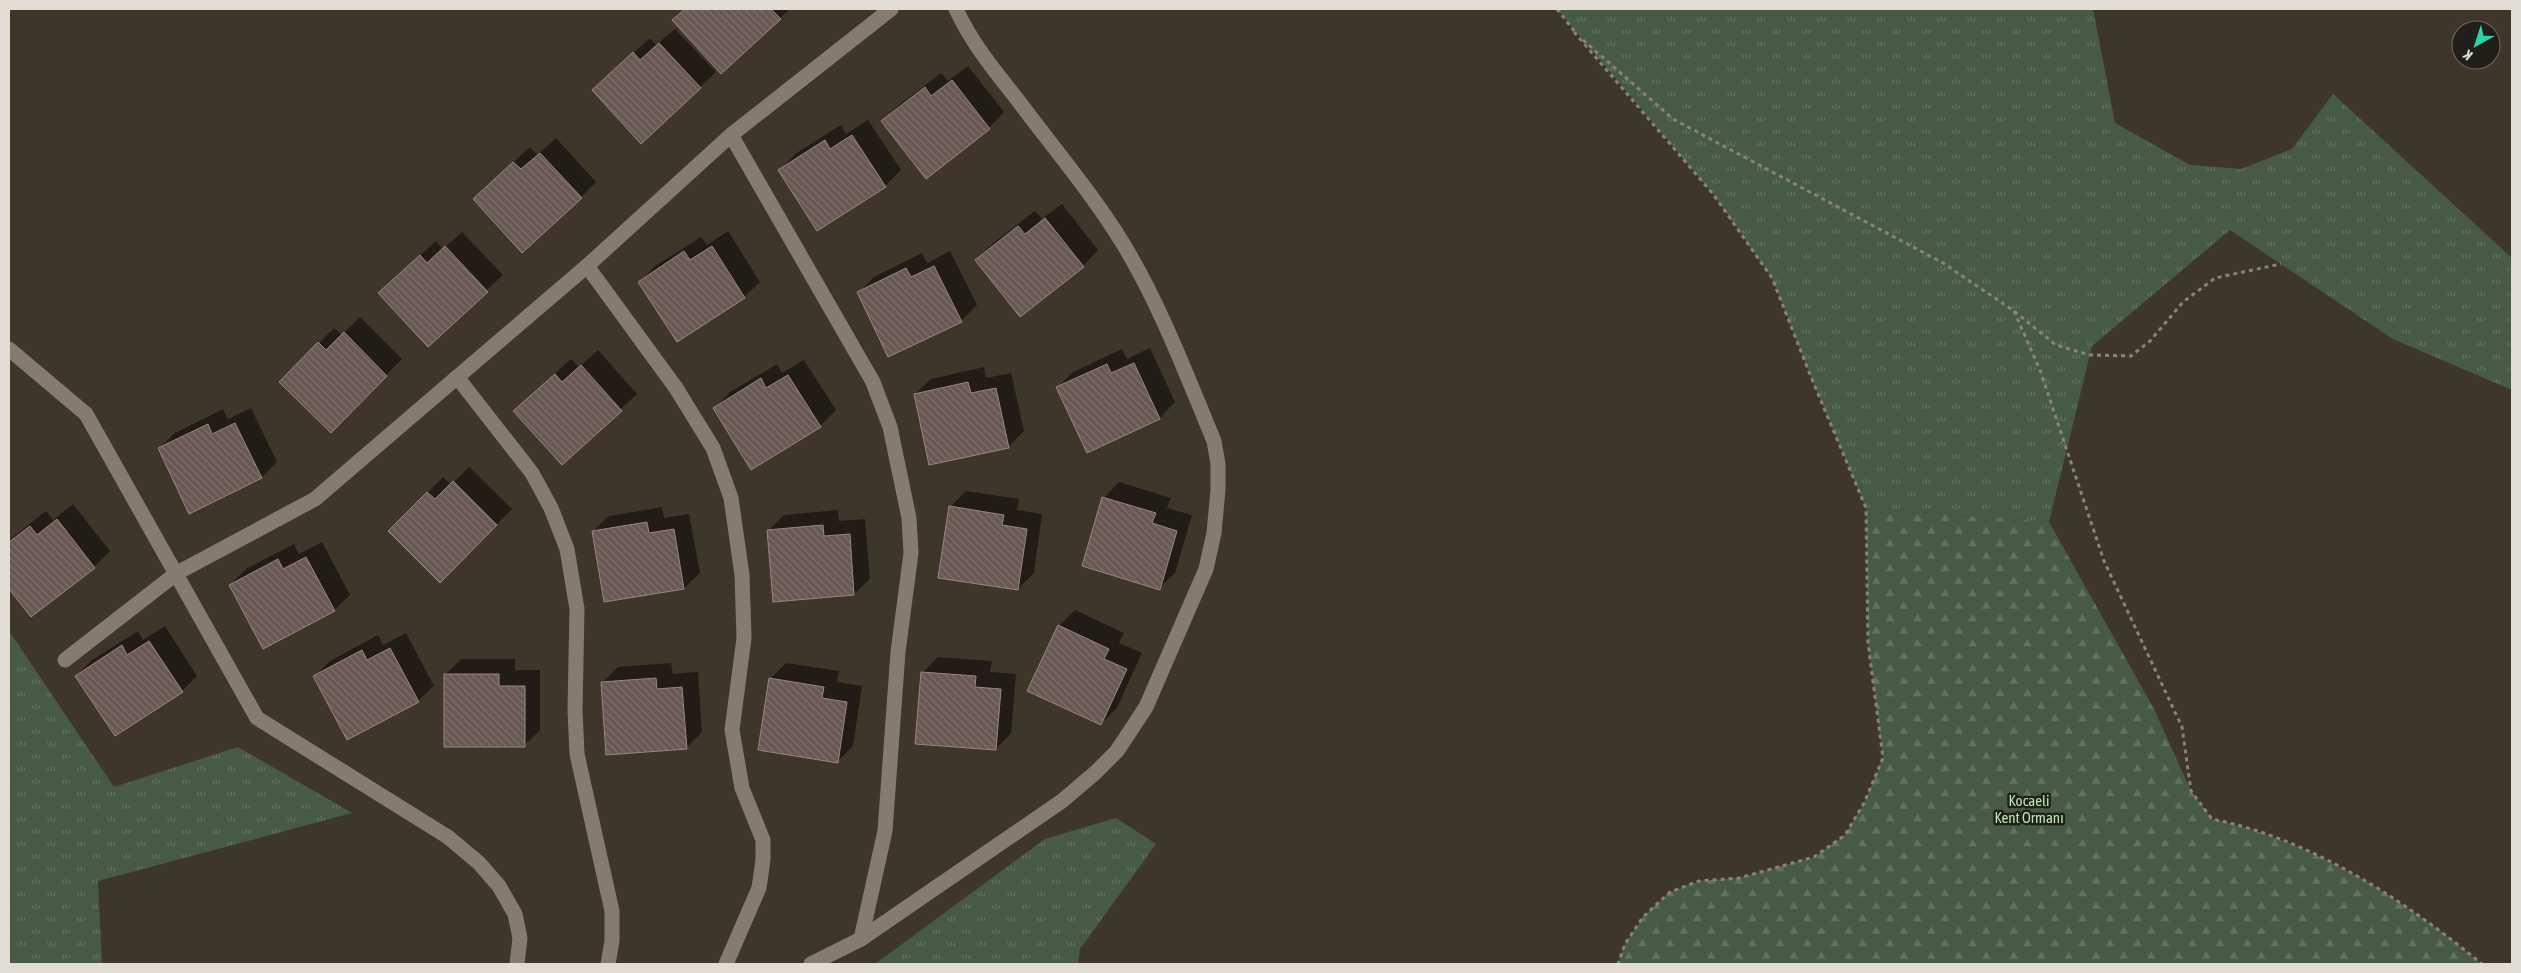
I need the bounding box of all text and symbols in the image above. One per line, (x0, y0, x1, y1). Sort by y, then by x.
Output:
north arrow (2451, 20, 2501, 70)
text: K (2460, 47, 2476, 63)
park label: Kocaeli Kent Ormanı (1994, 792, 2064, 826)

